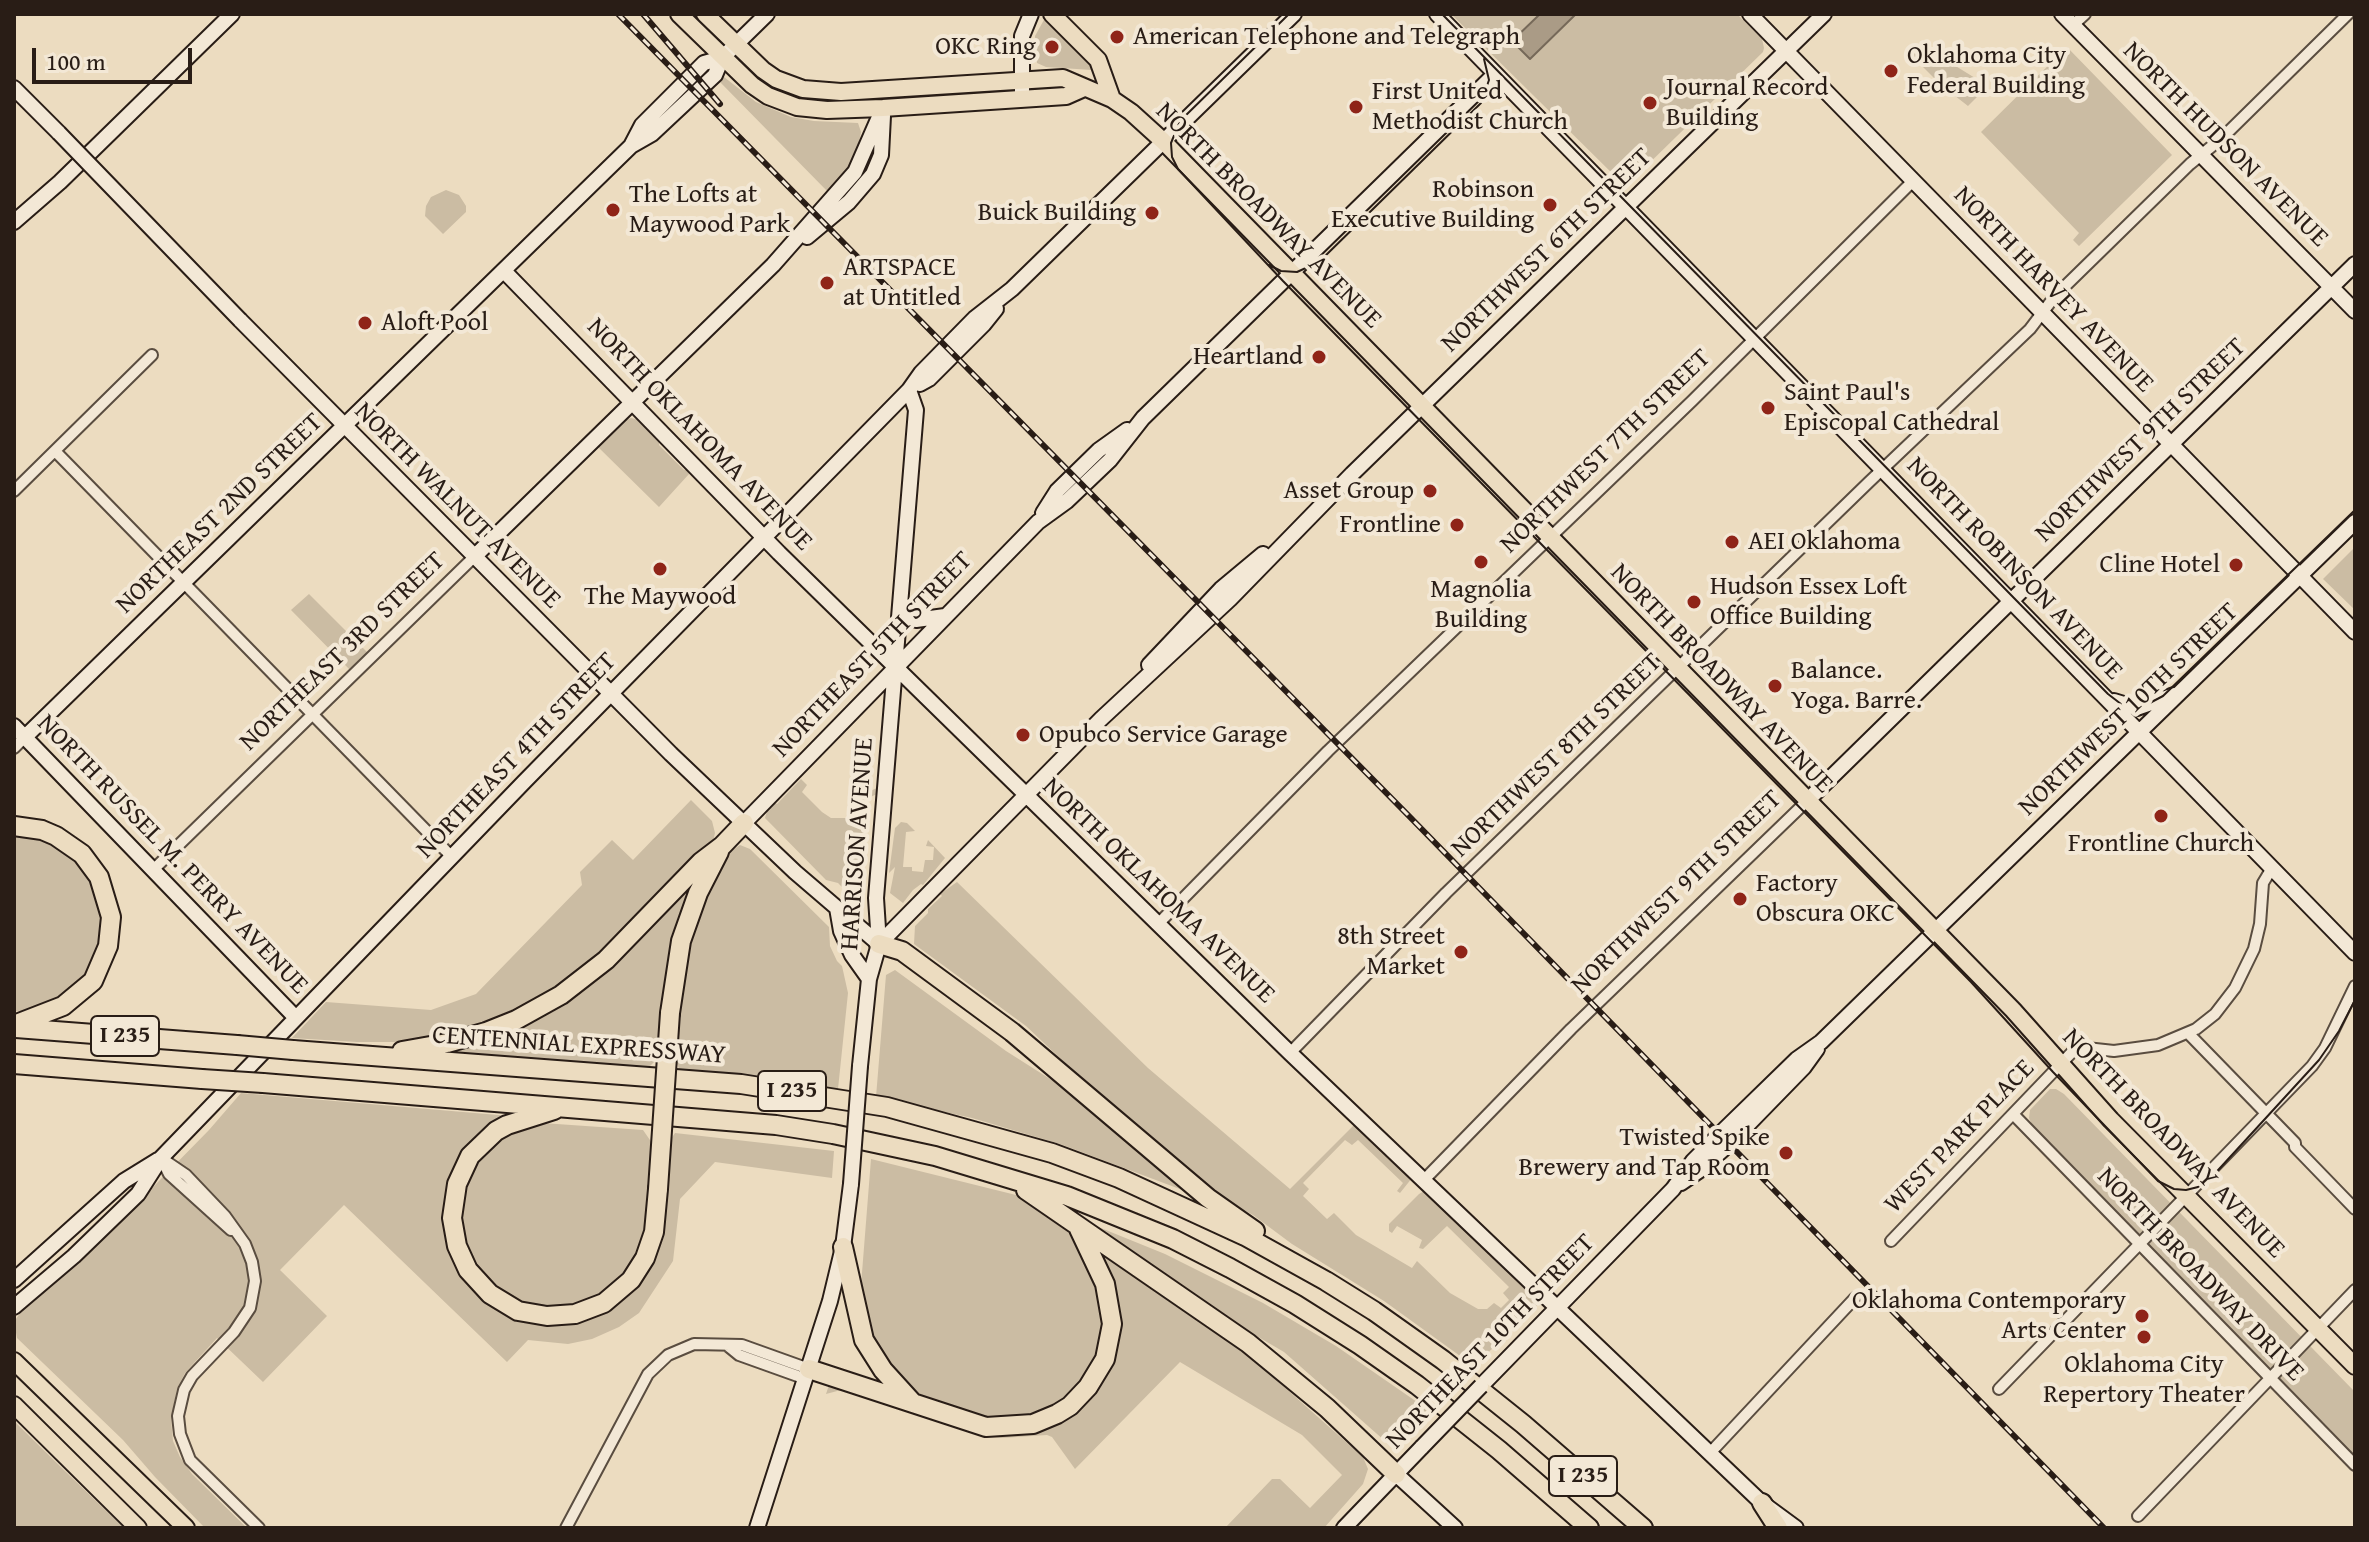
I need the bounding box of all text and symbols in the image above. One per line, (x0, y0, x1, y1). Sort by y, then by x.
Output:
place label: American Telephone and Telegraph (1133, 21, 1520, 53)
marker: American Telephone and Telegraph (1108, 28, 1126, 46)
place label: OKC Ring (935, 31, 1036, 63)
scale bar (36, 32, 196, 82)
street label: NORTH HUDSON AVENUE (2116, 36, 2334, 254)
marker: OKC Ring (1043, 38, 1061, 56)
place label: Oklahoma City Federal Building (1907, 40, 2085, 102)
text: 100 m (46, 44, 106, 79)
marker: Oklahoma City Federal Building (1882, 62, 1900, 80)
place label: Journal Record Building (1666, 72, 1828, 134)
place label: First United Methodist Church (1372, 76, 1568, 138)
marker: Journal Record Building (1641, 94, 1659, 112)
street label: NORTH BROADWAY AVENUE (1148, 96, 1388, 336)
marker: First United Methodist Church (1347, 98, 1365, 116)
street label: NORTHWEST 6TH STREET (1435, 142, 1659, 360)
place label: Robinson Executive Building (1331, 174, 1534, 236)
place label: The Lofts at Maywood Park (629, 179, 790, 240)
street label: NORTH HARVEY AVENUE (1946, 180, 2160, 400)
marker: Robinson Executive Building (1541, 196, 1559, 214)
place label: Buick Building (978, 197, 1136, 229)
marker: The Lofts at Maywood Park (604, 201, 622, 219)
marker: Buick Building (1143, 204, 1161, 222)
place label: ARTSPACE at Untitled (843, 252, 961, 314)
marker: ARTSPACE at Untitled (818, 274, 836, 292)
place label: Aloft Pool (381, 307, 488, 339)
street label: NORTH OKLAHOMA AVENUE (580, 312, 818, 558)
marker: Aloft Pool (356, 314, 374, 332)
street label: NORTHWEST 9TH STREET (2029, 332, 2253, 550)
place label: Heartland (1193, 341, 1303, 373)
street label: NORTHWEST 7TH STREET (1494, 343, 1718, 561)
marker: Heartland (1310, 348, 1328, 366)
place label: Saint Paul's Episcopal Cathedral (1784, 377, 1999, 438)
street label: NORTH WALNUT AVENUE (347, 396, 567, 616)
marker: Saint Paul's Episcopal Cathedral (1759, 399, 1777, 417)
street label: NORTHEAST 2ND STREET (110, 407, 330, 621)
street label: NORTH ROBINSON AVENUE (1899, 451, 2129, 687)
place label: Asset Group (1283, 475, 1414, 507)
marker: Asset Group (1421, 482, 1439, 500)
place label: Frontline (1340, 509, 1441, 541)
marker: Frontline (1448, 516, 1466, 534)
place label: AEI Oklahoma (1748, 526, 1901, 558)
marker: AEI Oklahoma (1723, 533, 1741, 551)
street label: NORTHEAST 3RD STREET (234, 546, 452, 758)
street label: NORTHEAST 5TH STREET (767, 546, 979, 764)
place label: Cline Hotel (2100, 549, 2220, 581)
marker: Magnolia Building (1472, 553, 1490, 571)
marker: Cline Hotel (2227, 556, 2245, 574)
street label: NORTH BROADWAY AVENUE (1603, 558, 1839, 800)
marker: The Maywood (651, 560, 669, 578)
place label: Hudson Essex Loft Office Building (1710, 571, 1907, 632)
place label: Magnolia Building (1430, 574, 1532, 636)
place label: The Maywood (584, 581, 736, 613)
marker: Hudson Essex Loft Office Building (1685, 593, 1703, 611)
street label: NORTHWEST 10TH STREET (2013, 597, 2245, 823)
street label: NORTHEAST 4TH STREET (411, 647, 623, 865)
street label: NORTHWEST 8TH STREET (1445, 647, 1669, 865)
place label: Balance. Yoga. Barre. (1791, 655, 1922, 716)
marker: Balance. Yoga. Barre. (1766, 677, 1784, 695)
street label: NORTH RUSSEL M. PERRY AVENUE (30, 709, 314, 1001)
place label: Opubco Service Garage (1039, 719, 1288, 751)
marker: Opubco Service Garage (1014, 726, 1032, 744)
street label: HARRISON AVENUE (835, 736, 881, 952)
street label: NORTH OKLAHOMA AVENUE (1035, 772, 1281, 1010)
street label: NORTHWEST 9TH STREET (1565, 784, 1789, 1002)
marker: Frontline Church (2152, 807, 2170, 825)
place label: Frontline Church (2068, 828, 2254, 860)
place label: Factory Obscura OKC (1756, 868, 1895, 930)
marker: Factory Obscura OKC (1731, 890, 1749, 908)
place label: 8th Street Market (1337, 921, 1445, 982)
marker: 8th Street Market (1452, 943, 1470, 961)
road number: I 235 (91, 1016, 159, 1056)
street label: CENTENNIAL EXPRESSWAY (431, 1020, 727, 1072)
street label: NORTH BROADWAY AVENUE (2055, 1023, 2291, 1265)
street label: WEST PARK PLACE (1879, 1054, 2041, 1220)
road number: I 235 (758, 1071, 826, 1111)
place label: Twisted Spike Brewery and Tap Room (1518, 1122, 1770, 1184)
marker: Twisted Spike Brewery and Tap Room (1777, 1144, 1795, 1162)
street label: NORTH BROADWAY DRIVE (2090, 1162, 2310, 1388)
street label: NORTHEAST 10TH STREET (1380, 1228, 1602, 1456)
place label: Oklahoma Contemporary Arts Center (1852, 1285, 2126, 1346)
marker: Oklahoma Contemporary Arts Center (2133, 1307, 2151, 1325)
marker: Oklahoma City Repertory Theater (2135, 1328, 2153, 1346)
place label: Oklahoma City Repertory Theater (2043, 1349, 2245, 1410)
road number: I 235 (1549, 1456, 1617, 1496)

